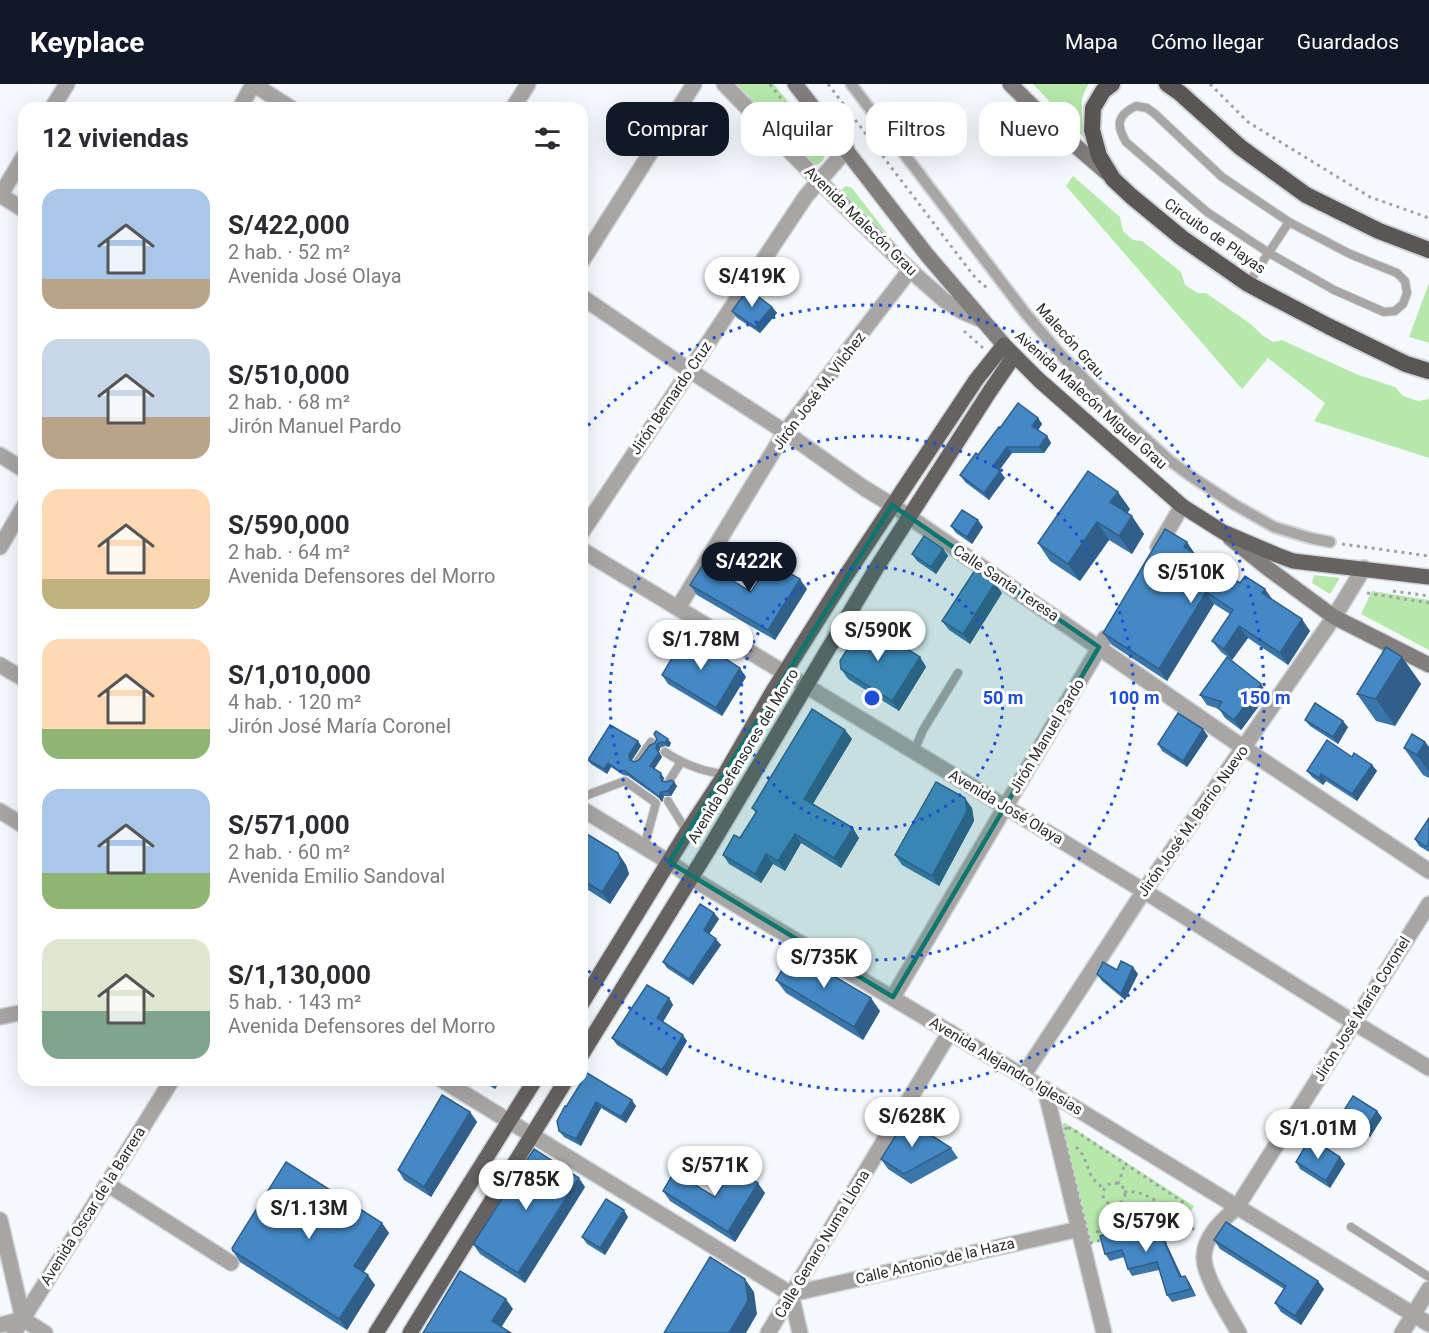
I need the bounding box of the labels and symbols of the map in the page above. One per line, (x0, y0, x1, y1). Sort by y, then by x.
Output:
street label: Avenida Malecón Grau (801, 163, 921, 279)
street label: Circuito de Playas (1161, 194, 1269, 278)
pin: S/419K (703, 257, 801, 308)
street label: Malecón Grau (1032, 300, 1108, 380)
street label: Avenida Malecón Miguel Grau (1011, 327, 1171, 473)
street label: Jirón José M. Vilchez (769, 329, 869, 453)
street label: Jirón Bernardo Cruz (626, 338, 716, 458)
street label: Calle Santa Teresa (950, 541, 1062, 625)
pin: S/422K (700, 542, 798, 593)
pin: S/510K (1142, 553, 1240, 604)
pin: S/590K (829, 611, 927, 662)
pin: S/1.78M (646, 620, 756, 671)
street label: Avenida Defensores del Morro (684, 665, 802, 847)
street label: Jirón Manuel Pardo (1006, 676, 1088, 796)
text: 50 m (983, 687, 1023, 708)
text: 100 m (1108, 687, 1160, 708)
text: 150 m (1239, 687, 1291, 708)
centre of rings (862, 688, 882, 708)
street label: Jirón José M. Barrio Nuevo (1134, 742, 1252, 900)
street label: Avenida José Olaya (946, 766, 1066, 848)
street label: Jirón José María Coronel (1310, 933, 1414, 1085)
pin: S/735K (775, 938, 873, 989)
street label: Avenida Alejandro Iglesias (926, 1013, 1086, 1119)
pin: S/628K (863, 1097, 961, 1148)
pin: S/1.01M (1263, 1109, 1373, 1160)
street label: Avenida Oscar de la Barrera (37, 1123, 149, 1289)
pin: S/571K (666, 1146, 764, 1197)
pin: S/785K (477, 1160, 575, 1211)
street label: Calle Genaro Numa Llona (771, 1167, 873, 1321)
pin: S/1.13M (254, 1189, 364, 1240)
pin: S/579K (1097, 1202, 1195, 1253)
street label: Calle Antonio de la Haza (854, 1234, 1016, 1288)

